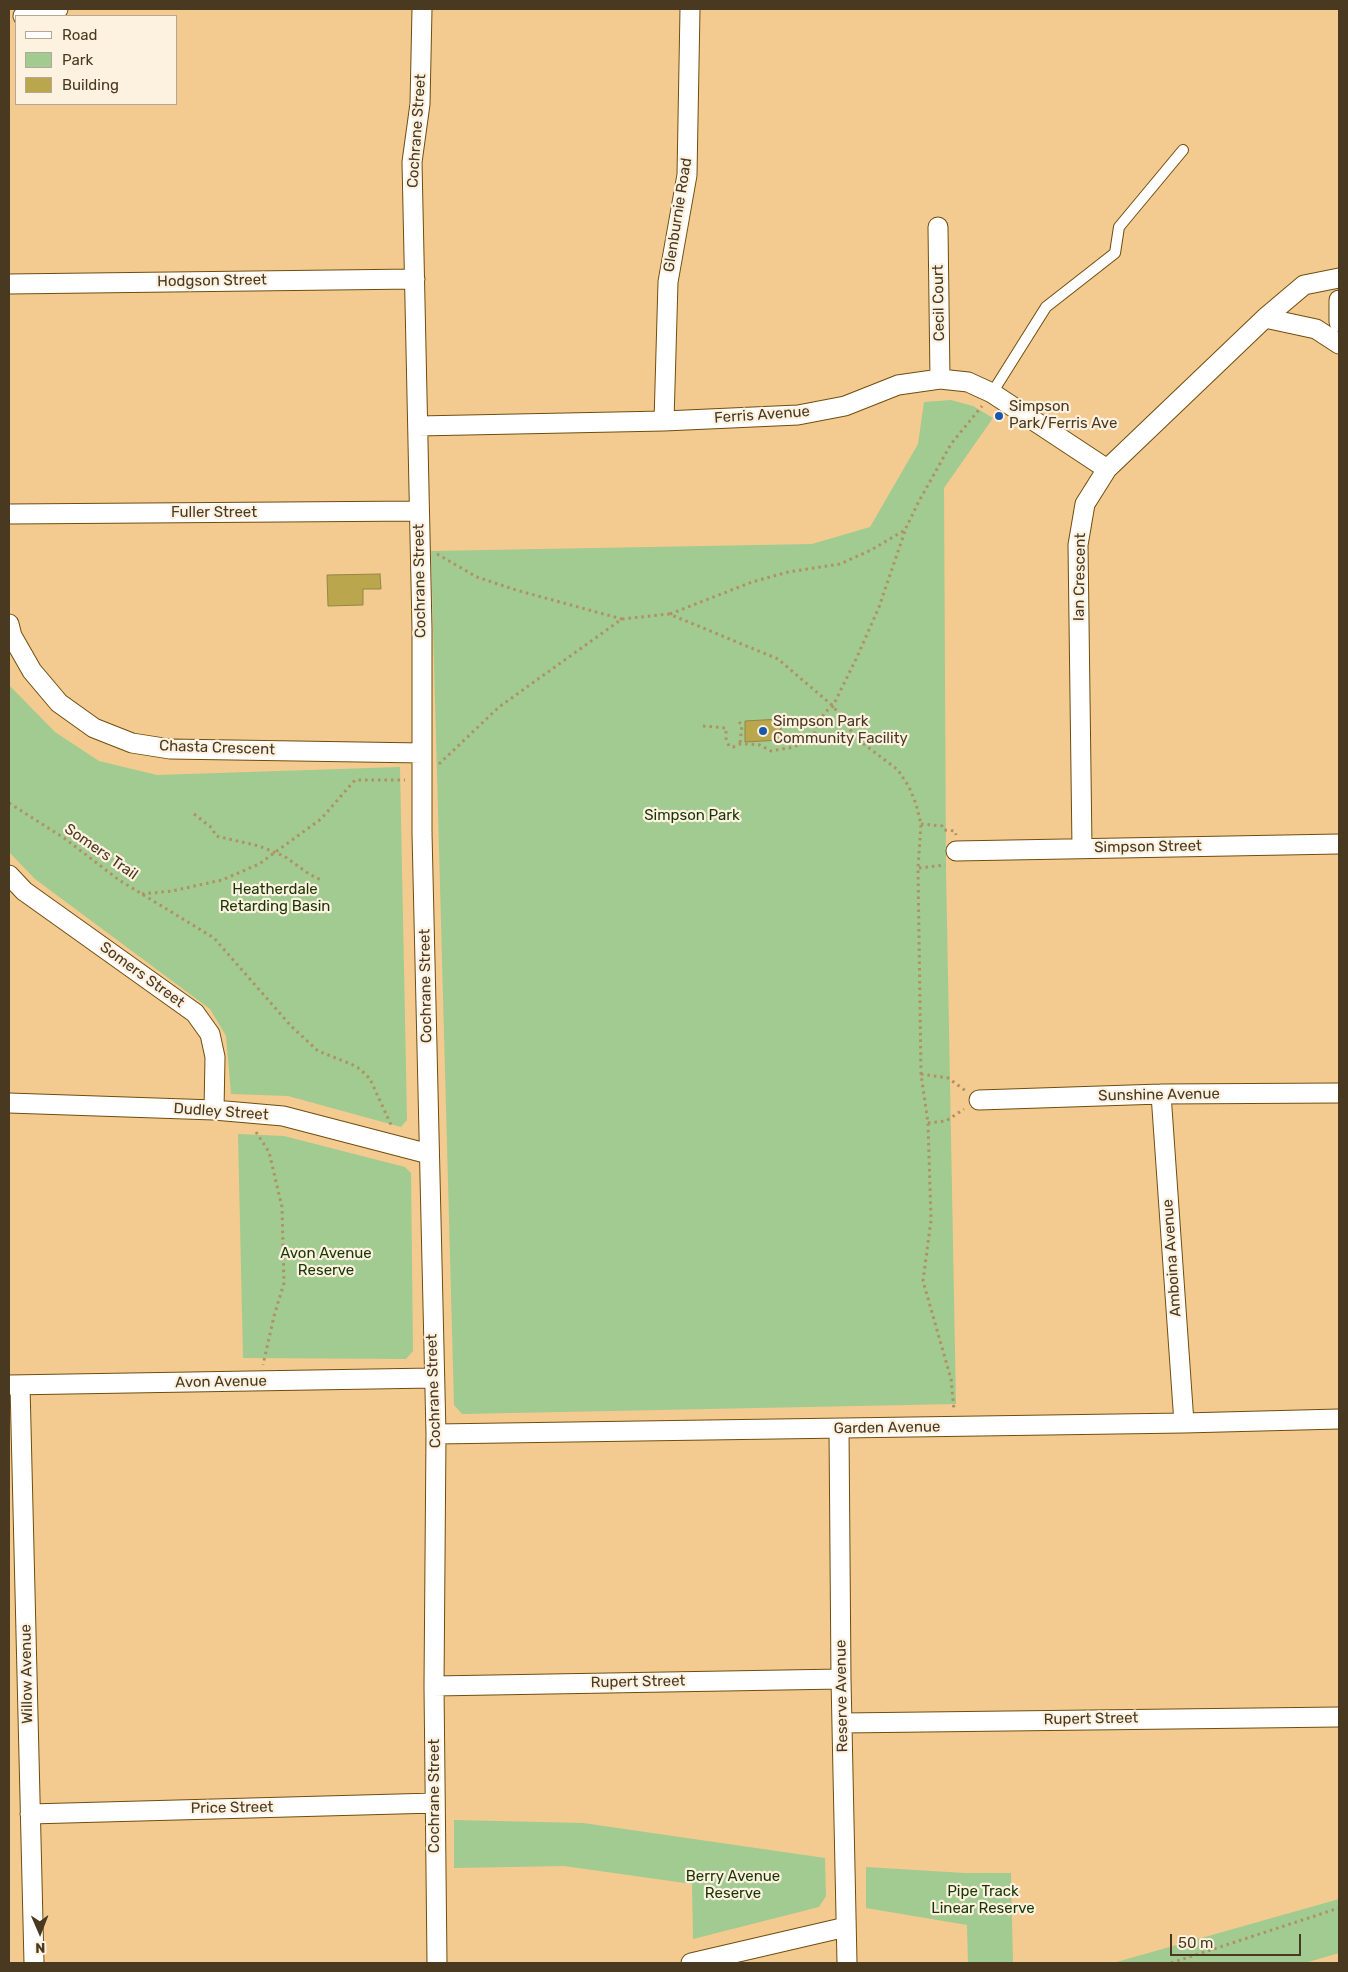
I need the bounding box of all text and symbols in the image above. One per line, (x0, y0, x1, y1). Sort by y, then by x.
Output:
legend (15, 15, 178, 105)
text: Road (62, 26, 98, 44)
text: Park (62, 51, 93, 69)
street label: Cochrane Street (404, 73, 430, 189)
text: Building (62, 76, 119, 94)
street label: Glenburnie Road (660, 157, 696, 273)
street label: Cecil Court (929, 264, 949, 342)
street label: Hodgson Street (157, 271, 267, 291)
place label: Simpson Park/Ferris Ave (1009, 398, 1117, 433)
street label: Ferris Avenue (714, 403, 810, 427)
marker: Simpson Park/Ferris Ave (993, 410, 1005, 422)
street label: Fuller Street (171, 504, 257, 522)
street label: Cochrane Street (410, 524, 430, 638)
street label: Ian Crescent (1070, 533, 1090, 621)
place label: Simpson Park Community Facility (773, 713, 908, 748)
marker: Simpson Park Community Facility (757, 725, 769, 737)
street label: Chasta Crescent (159, 737, 275, 759)
park label: Simpson Park (644, 807, 740, 825)
street label: Somers Trail (61, 820, 141, 884)
street label: Simpson Street (1094, 837, 1202, 857)
park label: Heatherdale Retarding Basin (220, 881, 330, 916)
street label: Cochrane Street (416, 929, 436, 1043)
street label: Somers Street (96, 938, 188, 1012)
street label: Sunshine Avenue (1098, 1085, 1220, 1105)
street label: Dudley Street (173, 1100, 269, 1124)
street label: Amboina Avenue (1159, 1198, 1185, 1318)
park label: Avon Avenue Reserve (280, 1245, 372, 1280)
street label: Cochrane Street (423, 1334, 445, 1448)
street label: Avon Avenue (175, 1372, 267, 1392)
street label: Garden Avenue (834, 1418, 940, 1438)
street label: Willow Avenue (17, 1624, 37, 1724)
street label: Reserve Avenue (832, 1640, 852, 1752)
street label: Rupert Street (590, 1672, 686, 1692)
street label: Rupert Street (1043, 1709, 1139, 1729)
street label: Cochrane Street (426, 1739, 444, 1853)
street label: Price Street (191, 1798, 273, 1818)
park label: Berry Avenue Reserve (686, 1868, 780, 1903)
park label: Pipe Track Linear Reserve (931, 1883, 1035, 1918)
north arrow (15, 1907, 65, 1957)
scale bar (1173, 1924, 1304, 1956)
text: 50 m (1178, 1934, 1213, 1952)
text: N (35, 1939, 45, 1956)

